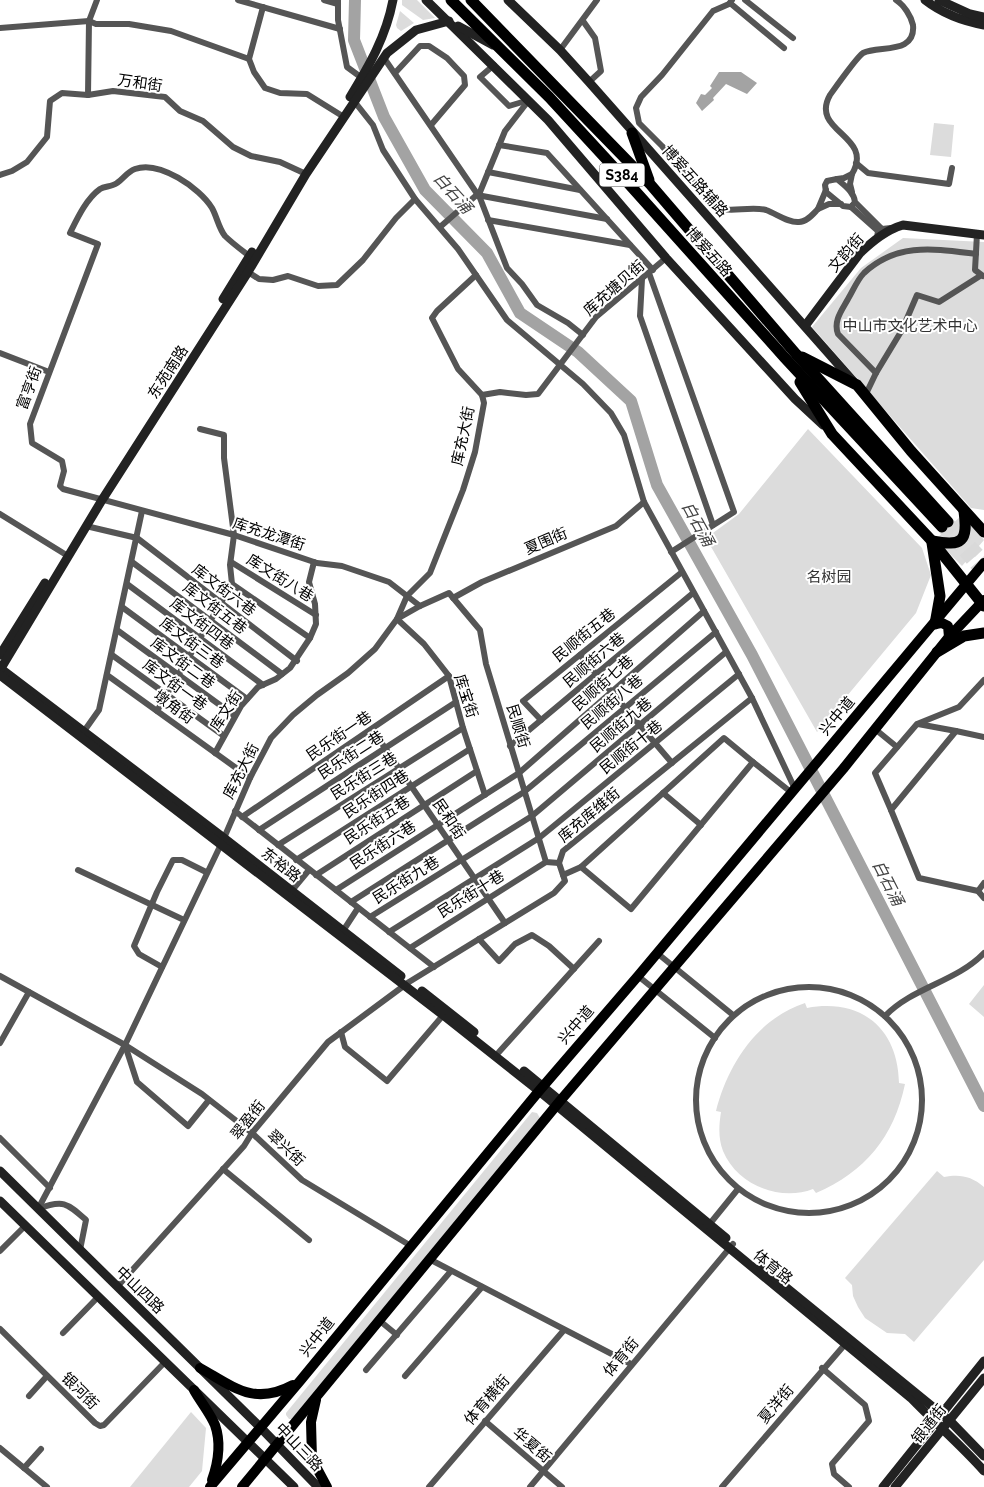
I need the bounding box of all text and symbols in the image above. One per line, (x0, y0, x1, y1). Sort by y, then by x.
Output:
street label: 万和街 (116, 71, 164, 95)
street label: 博爱五路辅路 (658, 142, 732, 220)
road number: S384 (600, 164, 644, 186)
water label: 白石涌 (430, 169, 477, 219)
street label: 博爱五路 (682, 224, 736, 280)
street label: 文韵街 (824, 230, 868, 276)
street label: 库充塘贝街 (580, 257, 648, 319)
park label: 中山市文化艺术中心 (842, 317, 978, 335)
street label: 东苑南路 (144, 342, 192, 402)
street label: 富亨街 (13, 364, 45, 412)
street label: 库充大街 (448, 405, 478, 467)
water label: 白石涌 (678, 498, 719, 551)
street label: 库充龙潭街 (231, 514, 307, 554)
street label: 夏围街 (522, 524, 570, 558)
street label: 库文街八巷 (243, 550, 317, 606)
street label: 库文街六巷 (189, 560, 259, 620)
park label: 名树园 (806, 568, 852, 586)
street label: 库文街五巷 (180, 578, 250, 638)
street label: 库文街四巷 (167, 594, 237, 654)
street label: 民顺街五巷 (549, 604, 619, 666)
street label: 库文街三巷 (156, 614, 228, 672)
street label: 民顺街六巷 (559, 629, 629, 691)
street label: 库文街二巷 (147, 634, 219, 692)
street label: 民顺街七巷 (569, 652, 637, 714)
street label: 库文街一巷 (139, 656, 211, 714)
street label: 民顺街八巷 (577, 671, 647, 733)
street label: 库宝街 (450, 672, 482, 720)
street label: 墩角街 (151, 686, 197, 728)
street label: 库文街 (206, 687, 246, 735)
street label: 兴中道 (816, 693, 858, 739)
street label: 民顺街九巷 (586, 694, 656, 756)
street label: 民顺街 (503, 702, 533, 750)
street label: 民乐街一巷 (303, 708, 375, 764)
street label: 民顺街十巷 (596, 716, 666, 778)
street label: 民乐街二巷 (315, 727, 387, 783)
street label: 库充大街 (219, 740, 263, 802)
street label: 民乐街三巷 (327, 748, 401, 804)
street label: 民乐街四巷 (340, 766, 412, 822)
street label: 库充库维街 (554, 784, 624, 846)
street label: 民乐街五巷 (341, 792, 413, 848)
street label: 民和街 (429, 795, 469, 843)
street label: 民乐街六巷 (347, 817, 419, 873)
street label: 东裕路 (258, 844, 304, 886)
street label: 民乐街九巷 (369, 852, 443, 908)
water label: 白石涌 (869, 857, 908, 910)
street label: 民乐街十巷 (434, 866, 508, 922)
street label: 兴中道 (554, 1002, 598, 1048)
street label: 翠盈街 (227, 1097, 269, 1143)
street label: 翠兴街 (263, 1126, 309, 1170)
street label: 体育路 (750, 1246, 796, 1288)
street label: 中山四路 (112, 1263, 168, 1317)
street label: 兴中道 (296, 1314, 338, 1360)
street label: 体育街 (600, 1334, 642, 1380)
street label: 银河街 (58, 1369, 102, 1413)
street label: 体育横街 (461, 1371, 513, 1429)
street label: 夏洋街 (755, 1381, 797, 1427)
street label: 银通街 (908, 1401, 950, 1447)
street label: 中山三路 (272, 1419, 326, 1475)
street label: 华夏街 (509, 1424, 555, 1466)

